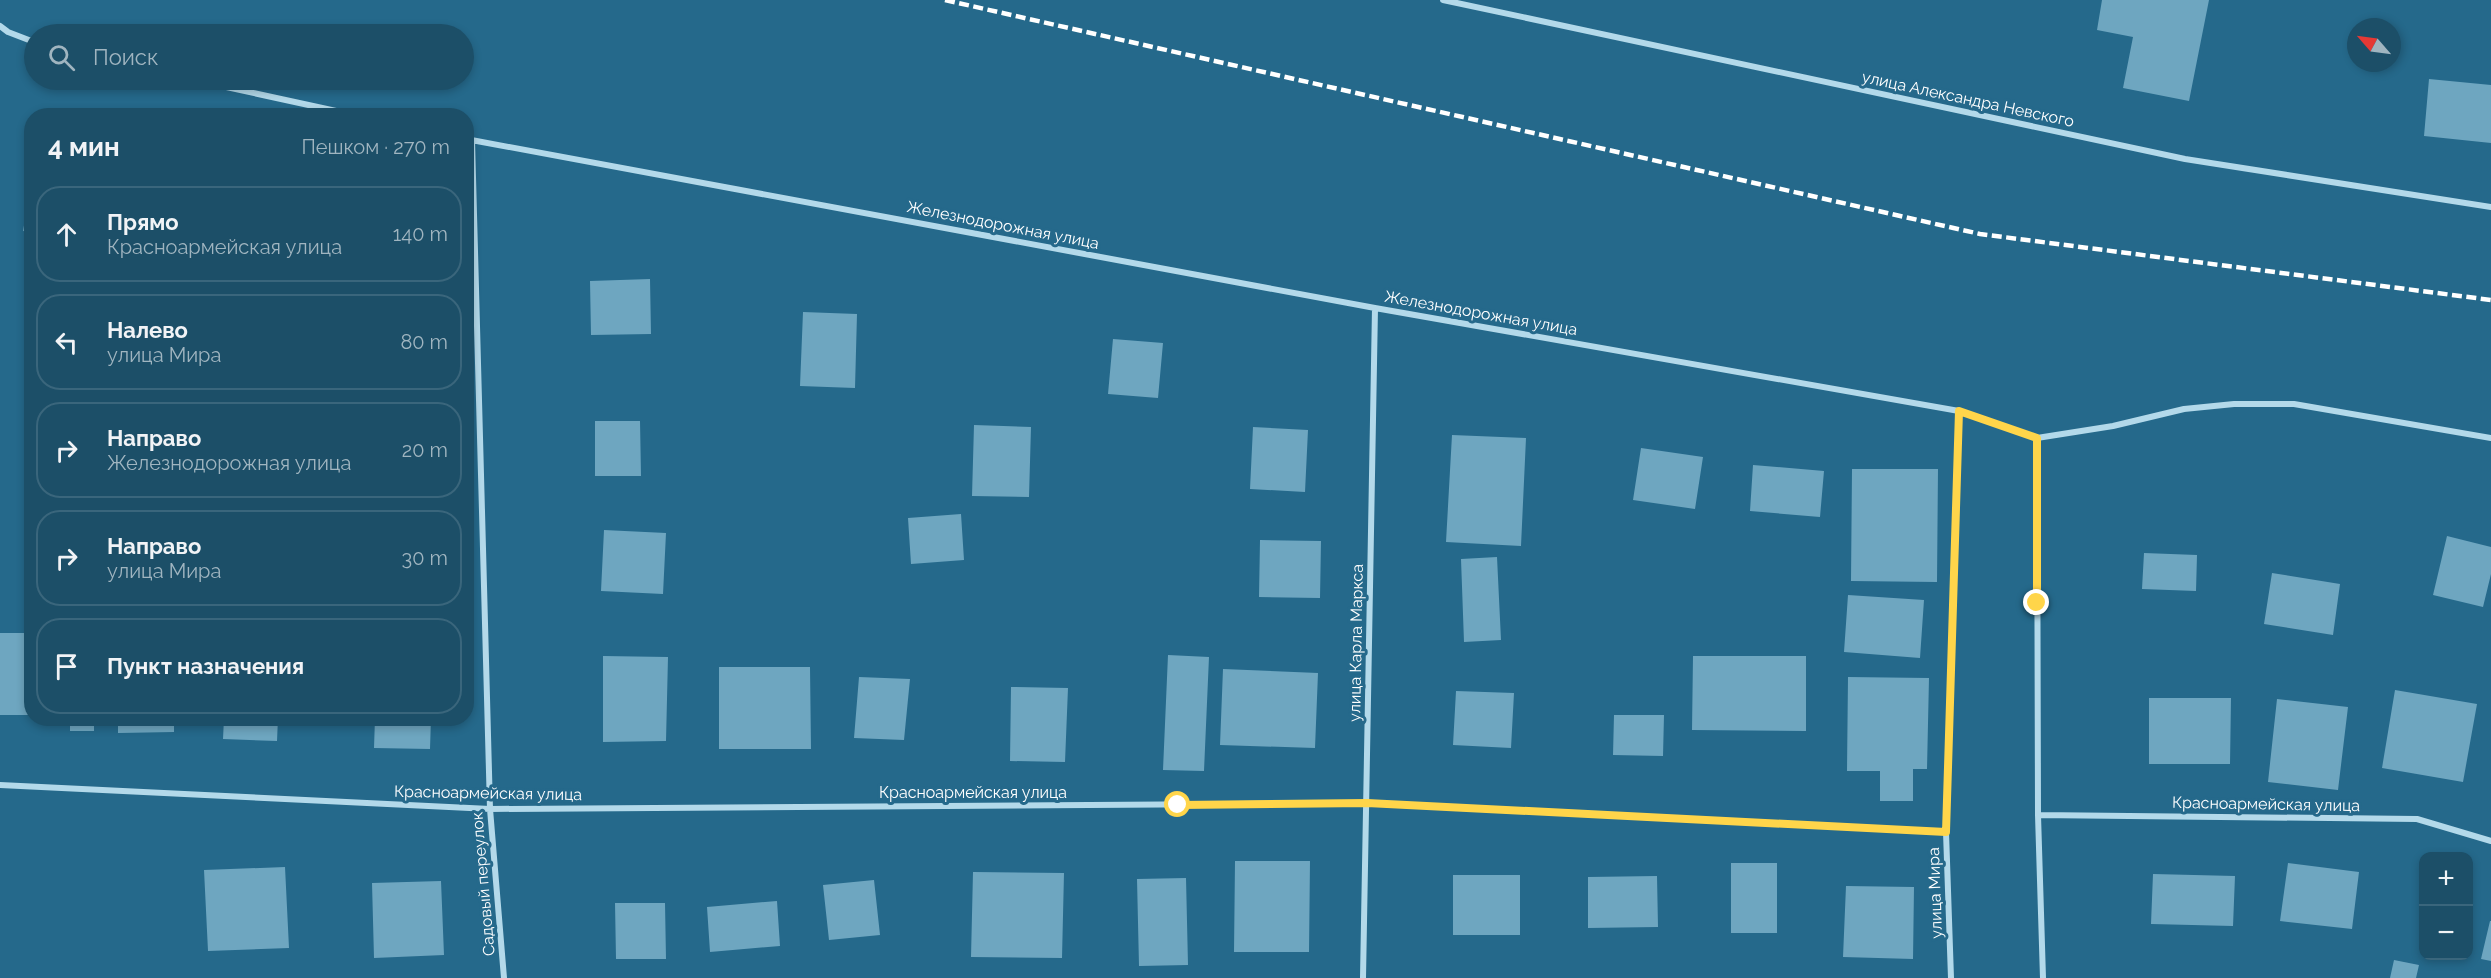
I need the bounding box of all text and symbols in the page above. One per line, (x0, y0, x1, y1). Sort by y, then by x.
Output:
north arrow (2347, 18, 2401, 72)
search box (24, 24, 474, 90)
icon: search (45, 41, 78, 74)
text: Поиск (93, 44, 158, 70)
street label: улица Александра Невского (1860, 67, 2076, 131)
text: 4 мин (48, 132, 120, 162)
text: Пешком · 270 m (302, 135, 450, 159)
street label: Железнодорожная улица (905, 197, 1101, 253)
text: Прямо (107, 209, 179, 235)
icon: ahead (50, 218, 83, 251)
text: 140 m (393, 222, 448, 246)
text: Красноармейская улица (107, 235, 342, 259)
street label: Железнодорожная улица (1383, 287, 1579, 339)
text: Налево (107, 317, 188, 343)
icon: left (50, 326, 83, 359)
text: 80 m (400, 330, 448, 354)
text: улица Мира (107, 343, 221, 367)
text: Направо (107, 425, 201, 451)
icon: right (50, 434, 83, 467)
text: 20 m (402, 438, 448, 462)
text: Железнодорожная улица (107, 451, 351, 475)
text: Направо (107, 533, 201, 559)
icon: right (50, 542, 83, 575)
text: 30 m (402, 546, 448, 570)
text: улица Мира (107, 559, 221, 583)
street label: улица Карла Маркса (1345, 564, 1367, 722)
route end (2023, 589, 2049, 615)
icon: arrive (50, 650, 83, 683)
text: Пункт назначения (107, 653, 304, 679)
street label: Красноармейская улица (394, 782, 582, 804)
street label: Красноармейская улица (879, 783, 1067, 802)
route start (1164, 791, 1190, 817)
street label: Красноармейская улица (2172, 793, 2360, 815)
street label: Садовый переулок (467, 811, 499, 957)
street label: улица Мира (1924, 847, 1946, 939)
map controls (2419, 852, 2473, 960)
button: + (2419, 852, 2473, 906)
button: − (2419, 906, 2473, 960)

